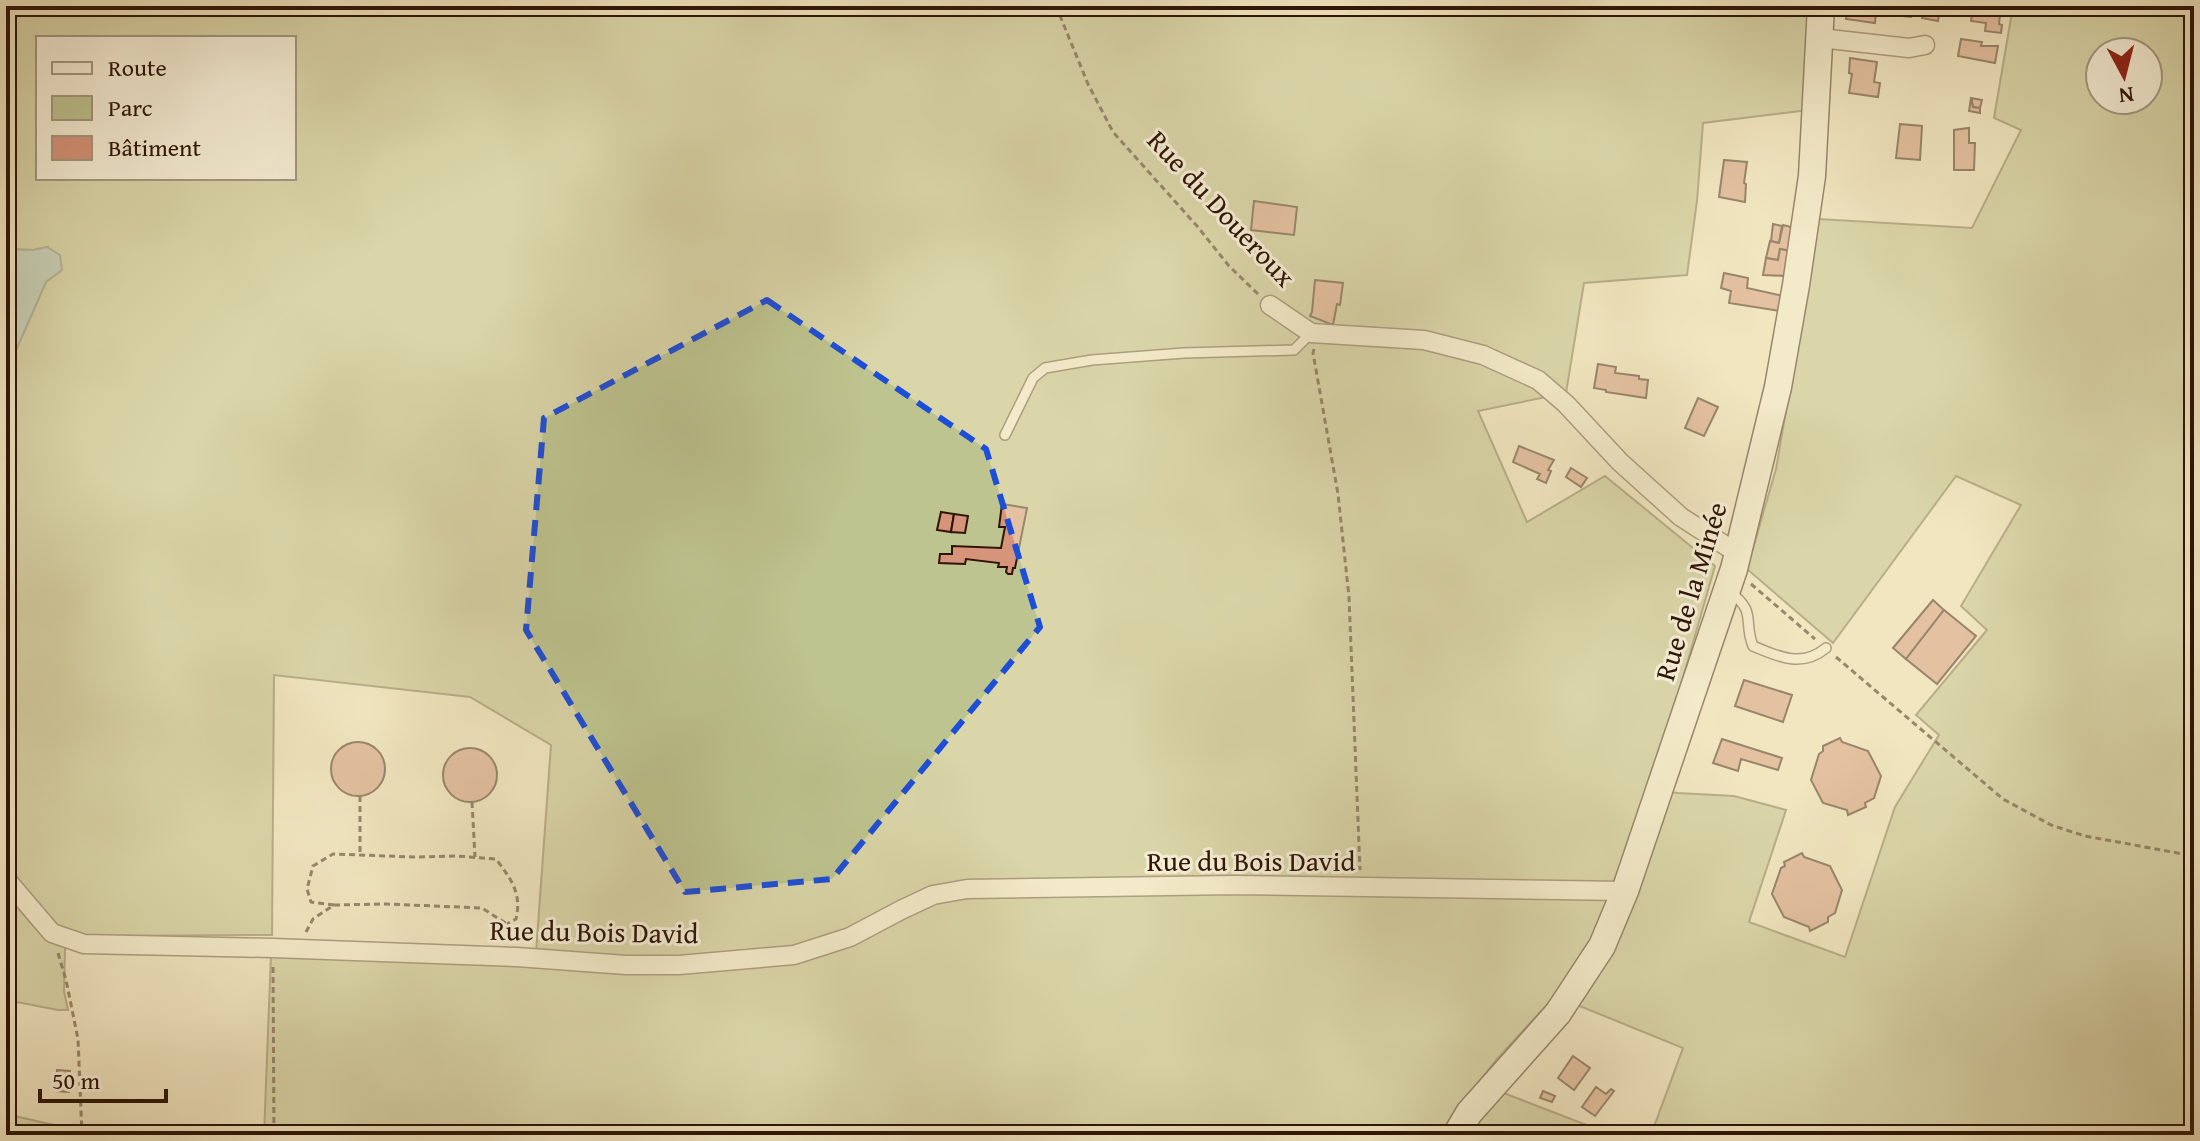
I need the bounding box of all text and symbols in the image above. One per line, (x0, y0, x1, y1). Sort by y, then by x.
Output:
legend (36, 36, 296, 180)
north arrow (2084, 36, 2164, 116)
text: Route (108, 50, 167, 85)
text: N (2117, 79, 2136, 113)
text: Parc (108, 90, 153, 125)
street label: Rue du Doueroux (1138, 120, 1306, 296)
text: Bâtiment (108, 130, 202, 165)
street label: Rue de la Minée (1643, 497, 1737, 685)
street label: Rue du Bois David (1147, 840, 1355, 881)
street label: Rue du Bois David (489, 909, 699, 953)
scale bar (40, 1053, 166, 1103)
text: 50 m (52, 1063, 100, 1098)

